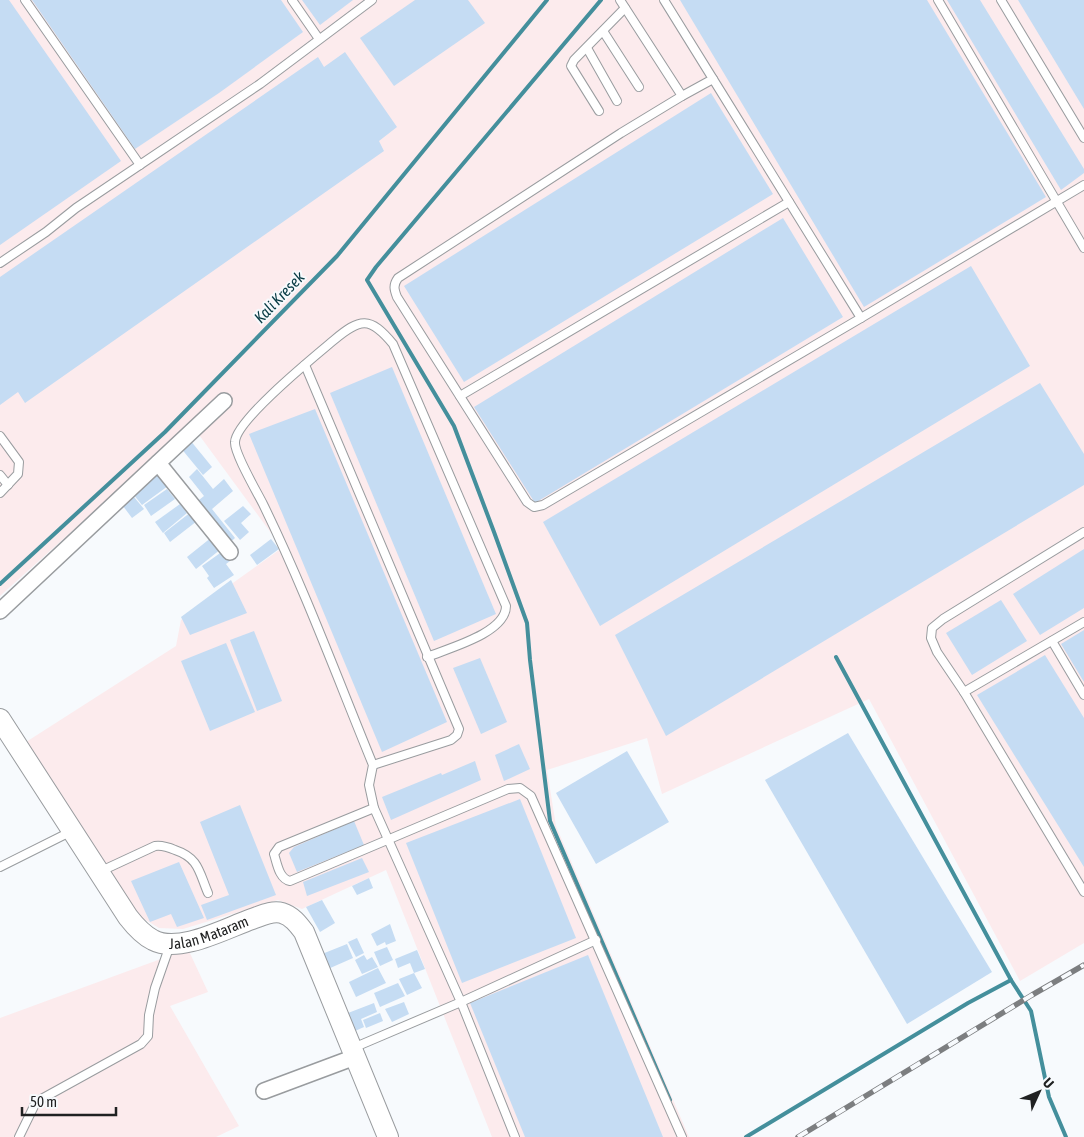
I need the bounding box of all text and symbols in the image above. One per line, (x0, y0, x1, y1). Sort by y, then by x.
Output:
water label: Kali Kresek (250, 267, 308, 326)
street label: Jalan Mataram (169, 912, 251, 952)
north arrow (1014, 1067, 1064, 1117)
text: U (1040, 1074, 1057, 1091)
scale bar (22, 1084, 116, 1116)
text: 50 m (30, 1093, 57, 1110)

